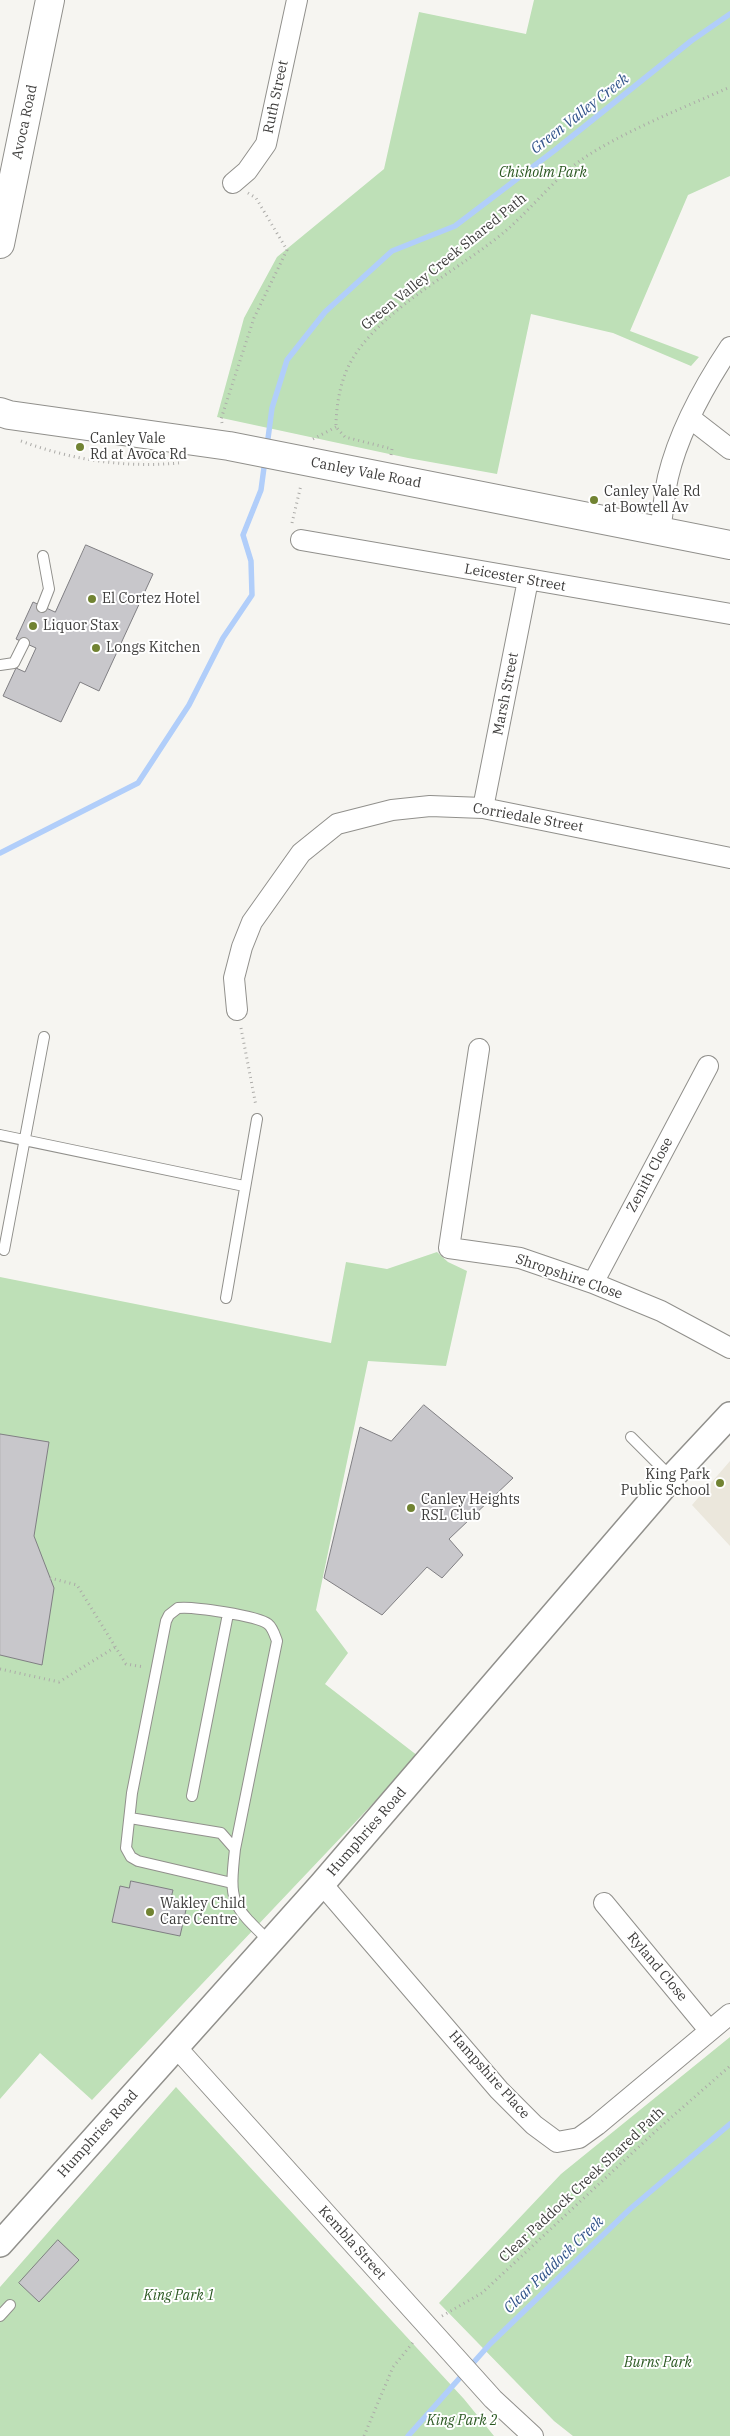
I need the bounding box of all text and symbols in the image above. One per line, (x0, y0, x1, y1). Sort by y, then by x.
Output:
street label: Ruth Street (260, 59, 292, 135)
water label: Green Valley Creek (527, 70, 633, 158)
street label: Avoca Road (9, 83, 41, 161)
park label: Chisholm Park (499, 165, 587, 181)
street label: Green Valley Creek Shared Path (358, 190, 530, 334)
place label: Canley Vale Rd at Avoca Rd (90, 431, 187, 464)
marker: Canley Vale Rd at Avoca Rd (74, 441, 86, 453)
street label: Canley Vale Road (309, 454, 423, 492)
place label: Canley Vale Rd at Bowtell Av (604, 484, 701, 516)
marker: Canley Vale Rd at Bowtell Av (588, 494, 600, 506)
street label: Leicester Street (463, 561, 567, 595)
place label: El Cortez Hotel (102, 591, 200, 607)
marker: El Cortez Hotel (86, 593, 98, 605)
place label: Liquor Stax (43, 618, 119, 634)
marker: Liquor Stax (27, 620, 39, 632)
place label: Longs Kitchen (106, 640, 201, 656)
marker: Longs Kitchen (90, 642, 102, 654)
street label: Marsh Street (490, 651, 522, 737)
street label: Corriedale Street (472, 800, 584, 836)
street label: Zenith Close (623, 1135, 677, 1215)
street label: Shropshire Close (513, 1251, 625, 1303)
place label: King Park Public School (621, 1467, 710, 1500)
marker: King Park Public School (714, 1477, 726, 1489)
place label: Canley Heights RSL Club (421, 1492, 520, 1524)
marker: Canley Heights RSL Club (405, 1502, 417, 1514)
street label: Humphries Road (324, 1784, 410, 1880)
place label: Wakley Child Care Centre (160, 1896, 246, 1928)
marker: Wakley Child Care Centre (144, 1906, 156, 1918)
street label: Ryland Close (623, 1929, 691, 2005)
street label: Hampshire Place (445, 2028, 533, 2122)
street label: Humphries Road (54, 2087, 142, 2181)
street label: Clear Paddock Creek Shared Path (496, 2104, 668, 2266)
street label: Kembla Street (315, 2203, 389, 2283)
water label: Clear Paddock Creek (500, 2213, 608, 2317)
park label: King Park 1 (144, 2288, 214, 2304)
park label: Burns Park (624, 2355, 692, 2371)
park label: King Park 2 (427, 2413, 497, 2429)

